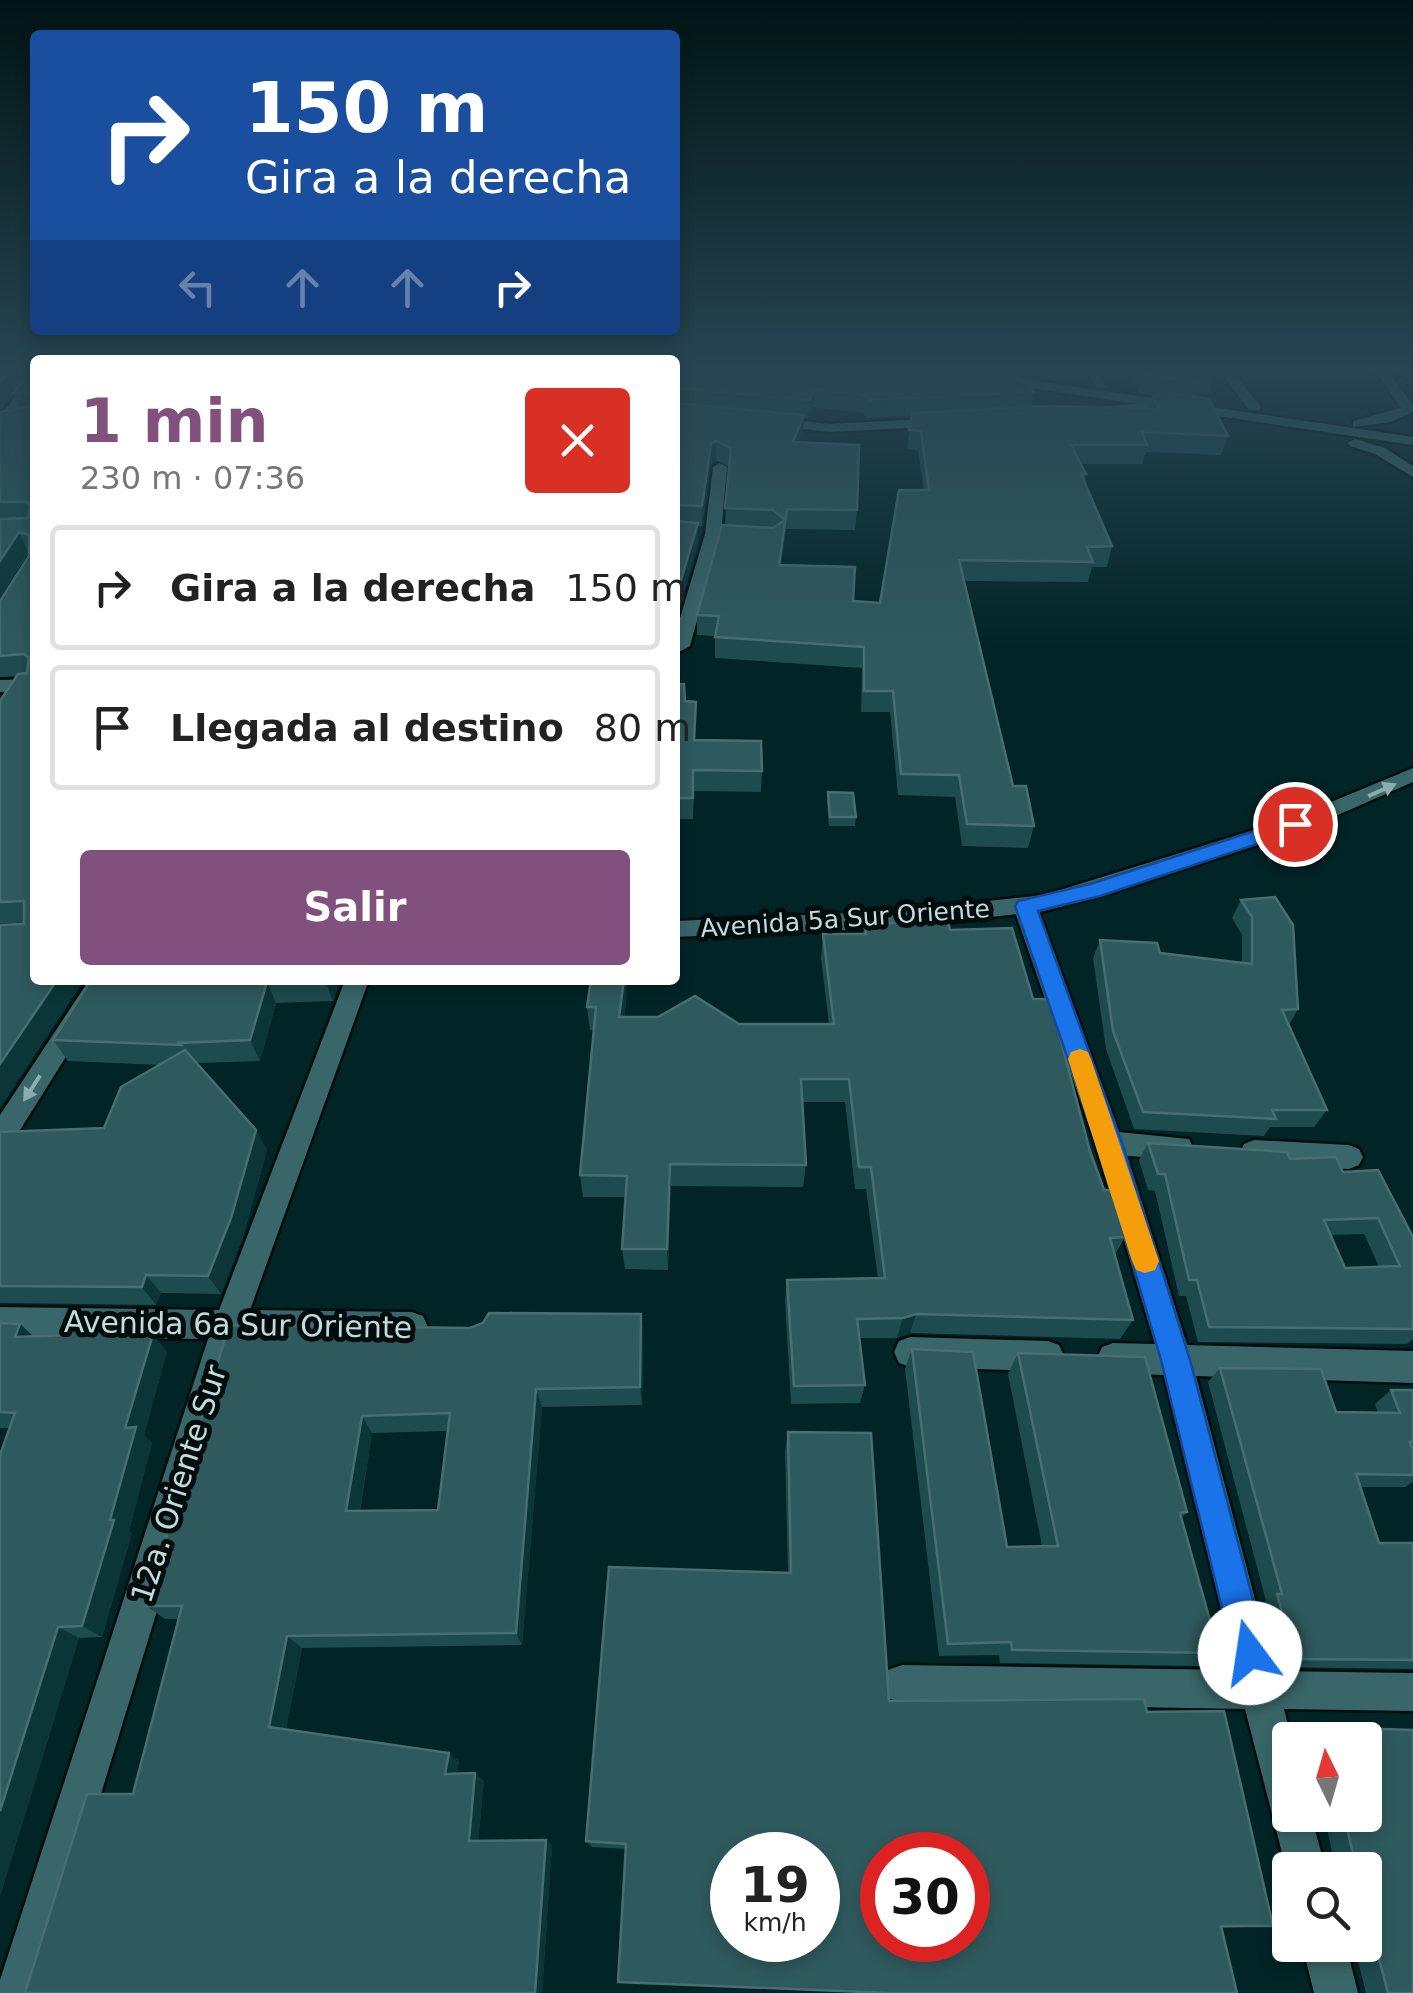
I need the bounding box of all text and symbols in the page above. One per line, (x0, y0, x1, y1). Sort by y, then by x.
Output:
text: 150 m (245, 67, 488, 149)
icon: right (80, 70, 210, 200)
text: Gira a la derecha (245, 151, 631, 204)
icon: left (170, 260, 225, 315)
icon: ahead (275, 260, 330, 315)
icon: ahead (380, 260, 435, 315)
icon: right (485, 260, 540, 315)
text: 1 min (80, 386, 268, 456)
button: close (525, 388, 630, 493)
text: 230 m · 07:36 (80, 459, 305, 497)
icon: right (85, 560, 140, 615)
text: Gira a la derecha (170, 566, 535, 610)
text: 150 m (565, 566, 687, 610)
icon: arrive (85, 700, 140, 755)
text: Llegada al destino (170, 706, 564, 750)
text: 80 m (594, 706, 691, 750)
one-way arrow (1368, 781, 1397, 798)
pin (1253, 782, 1338, 867)
icon: arrive (1268, 797, 1323, 852)
button: Salir (80, 850, 630, 965)
street label: Avenida 5a Sur Oriente (699, 894, 991, 943)
one-way arrow (23, 1075, 41, 1102)
street label: Avenida 6a Sur Oriente (64, 1304, 412, 1345)
street label: 12a. Oriente Sur (124, 1360, 234, 1607)
position arrow (1198, 1601, 1302, 1705)
north arrow (1272, 1722, 1382, 1832)
map controls (1272, 1722, 1382, 1962)
speed limit sign: 30 (860, 1832, 990, 1962)
button: search (1272, 1852, 1382, 1962)
text: 19 (740, 1856, 810, 1914)
text: km/h (743, 1908, 807, 1937)

